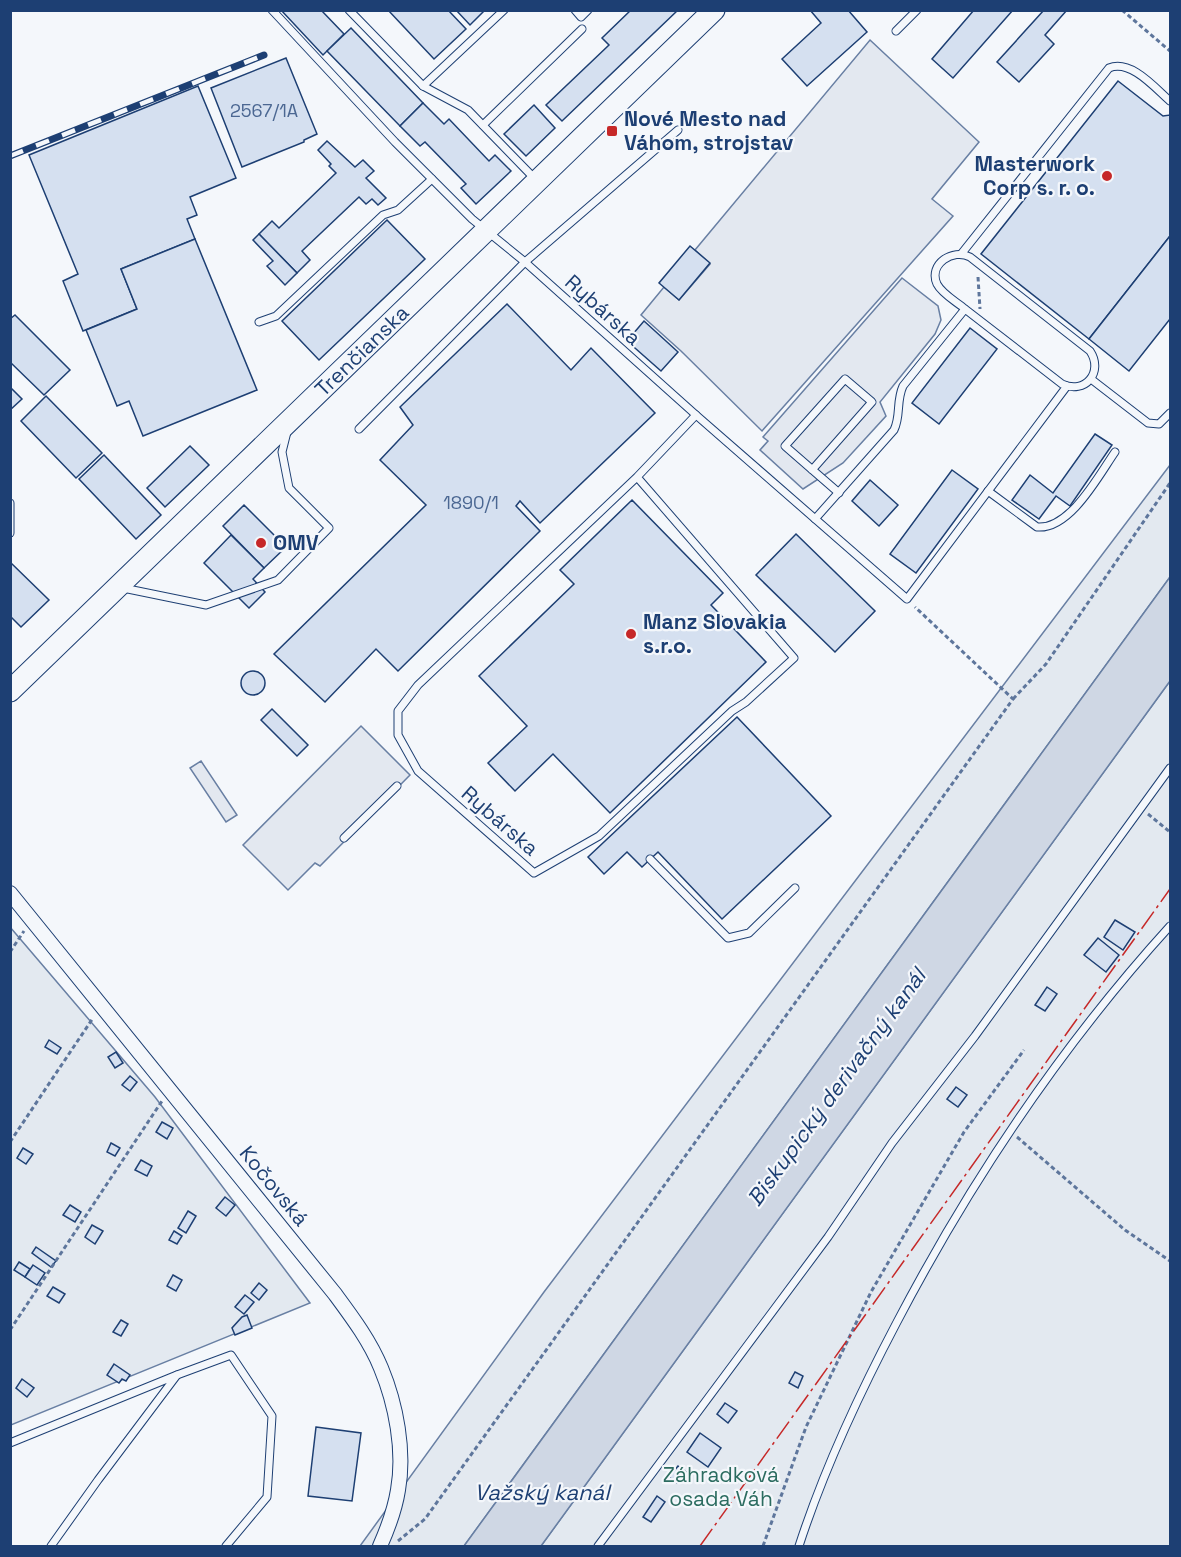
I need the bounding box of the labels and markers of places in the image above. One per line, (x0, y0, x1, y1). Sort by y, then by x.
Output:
place label: Nové Mesto nad Váhom, strojstav (624, 105, 794, 156)
marker: Nové Mesto nad Váhom, strojstav (605, 124, 619, 138)
place label: Masterwork Corp s. r. o. (975, 150, 1095, 201)
marker: Masterwork Corp s. r. o. (1100, 169, 1114, 183)
place label: OMV (273, 529, 319, 556)
marker: OMV (254, 536, 268, 550)
place label: Manz Slovakia s.r.o. (643, 608, 787, 659)
marker: Manz Slovakia s.r.o. (624, 627, 638, 641)

